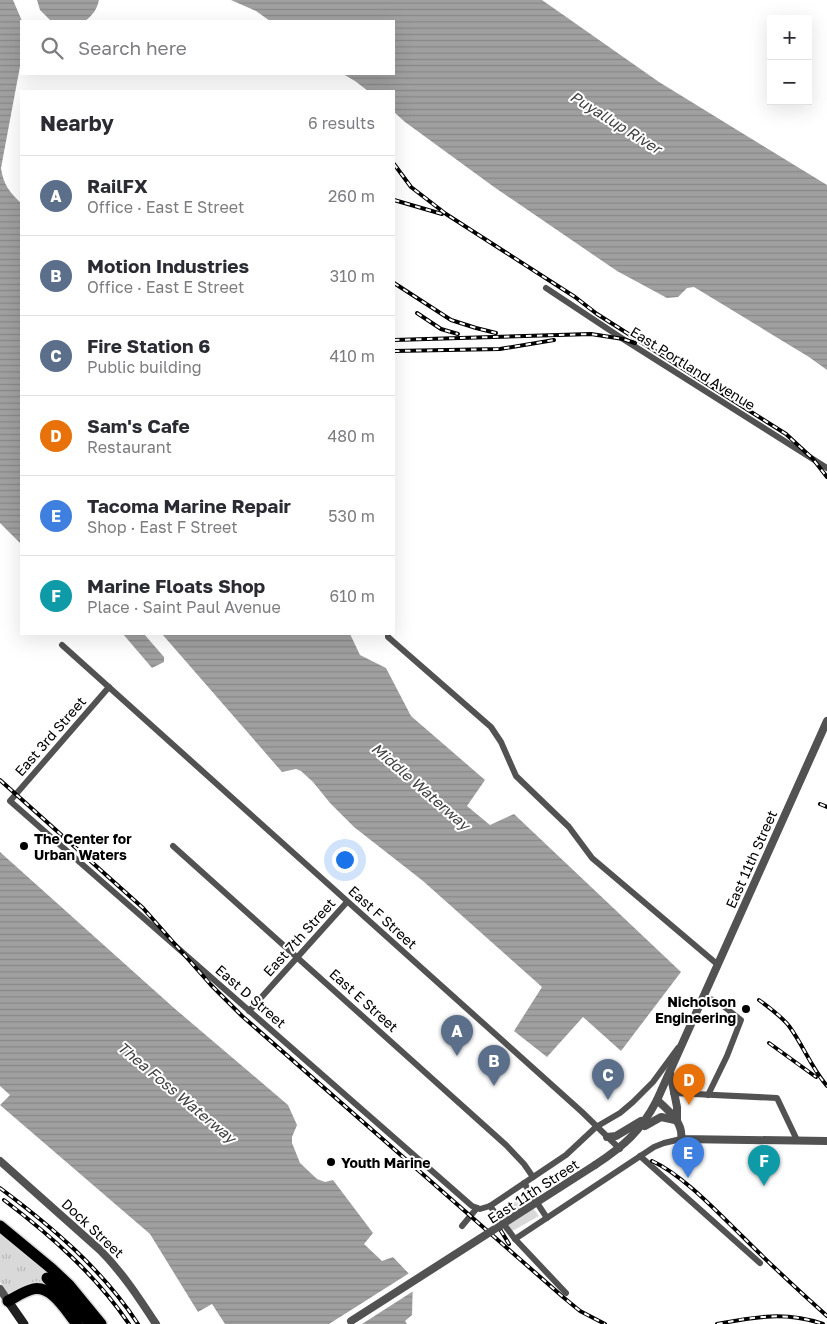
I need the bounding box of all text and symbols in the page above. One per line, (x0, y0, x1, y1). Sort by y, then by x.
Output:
map controls (767, 15, 812, 105)
button: + (767, 15, 812, 60)
search box (20, 20, 395, 75)
icon: search (38, 34, 66, 62)
text: Search here (78, 36, 187, 59)
button: − (767, 60, 812, 105)
water label: Puyallup River (567, 87, 667, 159)
text: Nearby (40, 110, 114, 136)
text: 6 results (308, 113, 375, 133)
text: RailFX (87, 174, 148, 197)
text: A (50, 186, 62, 206)
text: 260 m (328, 186, 375, 206)
text: Office · East E Street (87, 197, 244, 217)
text: Motion Industries (87, 254, 249, 277)
text: B (50, 266, 62, 286)
text: 310 m (330, 266, 375, 286)
text: Office · East E Street (87, 277, 244, 297)
street label: East Portland Avenue (627, 323, 759, 413)
text: Fire Station 6 (87, 334, 210, 357)
text: C (50, 346, 62, 366)
text: 410 m (329, 346, 375, 366)
text: Public building (87, 357, 202, 377)
text: Sam's Cafe (87, 414, 190, 437)
text: D (50, 426, 62, 446)
text: 480 m (327, 426, 375, 446)
text: Restaurant (87, 437, 172, 457)
text: Tacoma Marine Repair (87, 494, 291, 517)
text: E (51, 506, 61, 526)
text: 530 m (328, 506, 375, 526)
text: Shop · East F Street (87, 517, 238, 537)
text: Marine Floats Shop (87, 574, 265, 597)
text: F (51, 586, 61, 606)
text: 610 m (329, 586, 375, 606)
text: Place · Saint Paul Avenue (87, 597, 281, 617)
street label: East 3rd Street (11, 693, 89, 779)
water label: Middle Waterway (368, 739, 476, 836)
street label: East 11th Street (722, 807, 780, 911)
place label: The Center for Urban Waters (34, 830, 132, 863)
marker: The Center for Urban Waters (18, 840, 30, 852)
your location (332, 847, 358, 873)
street label: East F Street (345, 882, 421, 952)
street label: East 7th Street (259, 894, 339, 980)
street label: East D Street (212, 961, 290, 1031)
street label: East E Street (326, 965, 402, 1035)
place label: Nicholson Engineering (655, 993, 736, 1026)
marker: Nicholson Engineering (740, 1003, 752, 1015)
pin: A (441, 1015, 473, 1056)
water label: Thea Foss Waterway (114, 1037, 242, 1149)
pin: B (478, 1045, 510, 1086)
pin: C (592, 1059, 624, 1100)
pin: D (673, 1064, 705, 1105)
pin: E (672, 1137, 704, 1178)
pin: F (748, 1145, 780, 1186)
place label: Youth Marine (341, 1154, 430, 1171)
street label: East 11th Street (484, 1155, 582, 1227)
marker: Youth Marine (325, 1156, 337, 1168)
street label: Dock Street (58, 1195, 128, 1261)

